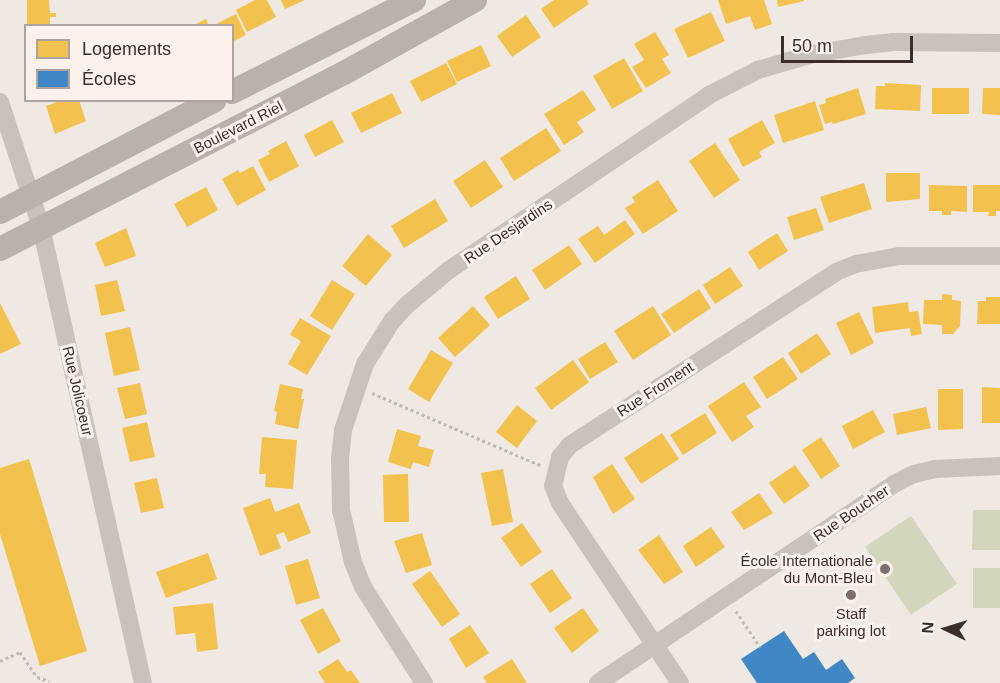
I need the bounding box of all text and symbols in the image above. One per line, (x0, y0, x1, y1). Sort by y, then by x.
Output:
legend (24, 24, 234, 102)
scale bar (784, 24, 916, 62)
text: 50 m (792, 36, 832, 56)
text: Logements (82, 39, 171, 59)
text: Écoles (82, 69, 136, 89)
street label: Boulevard Riel (190, 97, 286, 157)
street label: Rue Desjardins (460, 195, 556, 267)
street label: Rue Jolicoeur (59, 344, 97, 438)
street label: Rue Froment (613, 358, 697, 420)
street label: Rue Boucher (810, 481, 892, 545)
place label: École Internationale du Mont-Bleu (740, 551, 873, 586)
marker: École Internationale du Mont-Bleu (878, 562, 892, 576)
marker: Staff parking lot (844, 588, 858, 602)
north arrow (916, 599, 976, 659)
place label: Staff parking lot (816, 604, 886, 639)
text: N (919, 621, 936, 634)

